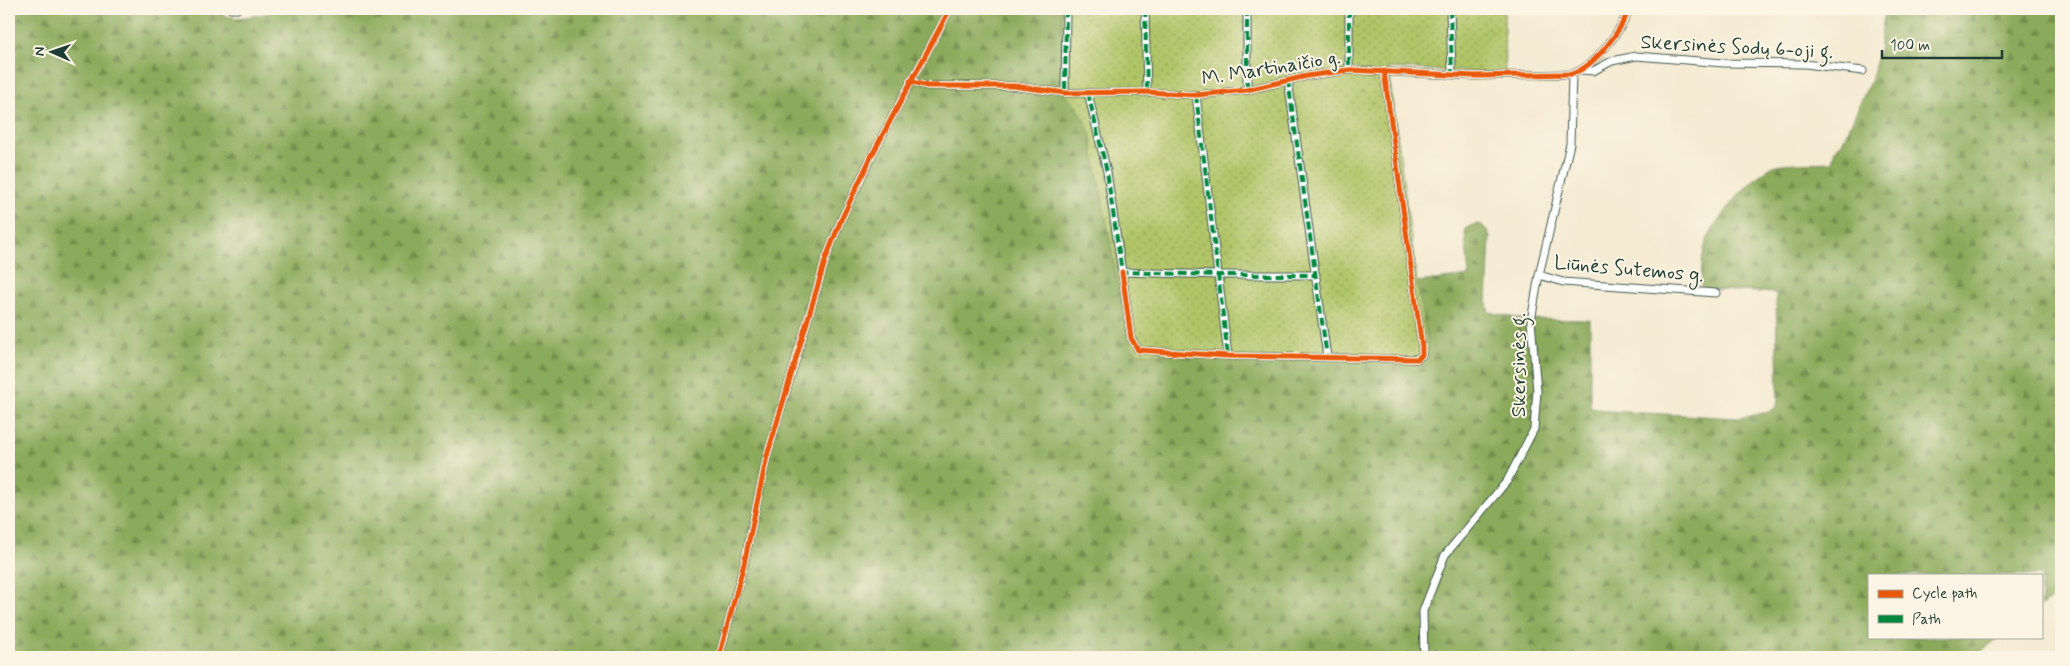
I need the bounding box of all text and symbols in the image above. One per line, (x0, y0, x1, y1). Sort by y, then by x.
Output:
north arrow (28, 28, 78, 78)
scale bar (1882, 28, 2002, 60)
street label: Skersinės Sodų 6-oji g. (1640, 29, 1834, 68)
text: 100 m (1890, 36, 1930, 56)
street label: M. Martinaičio g. (1200, 44, 1343, 93)
text: N (31, 47, 49, 57)
street label: Liūnės Sutemos g. (1553, 250, 1705, 290)
street label: Skersinės g. (1506, 313, 1535, 417)
legend (1868, 574, 2042, 638)
text: Cycle path (1912, 584, 1977, 604)
text: Path (1912, 610, 1941, 630)

